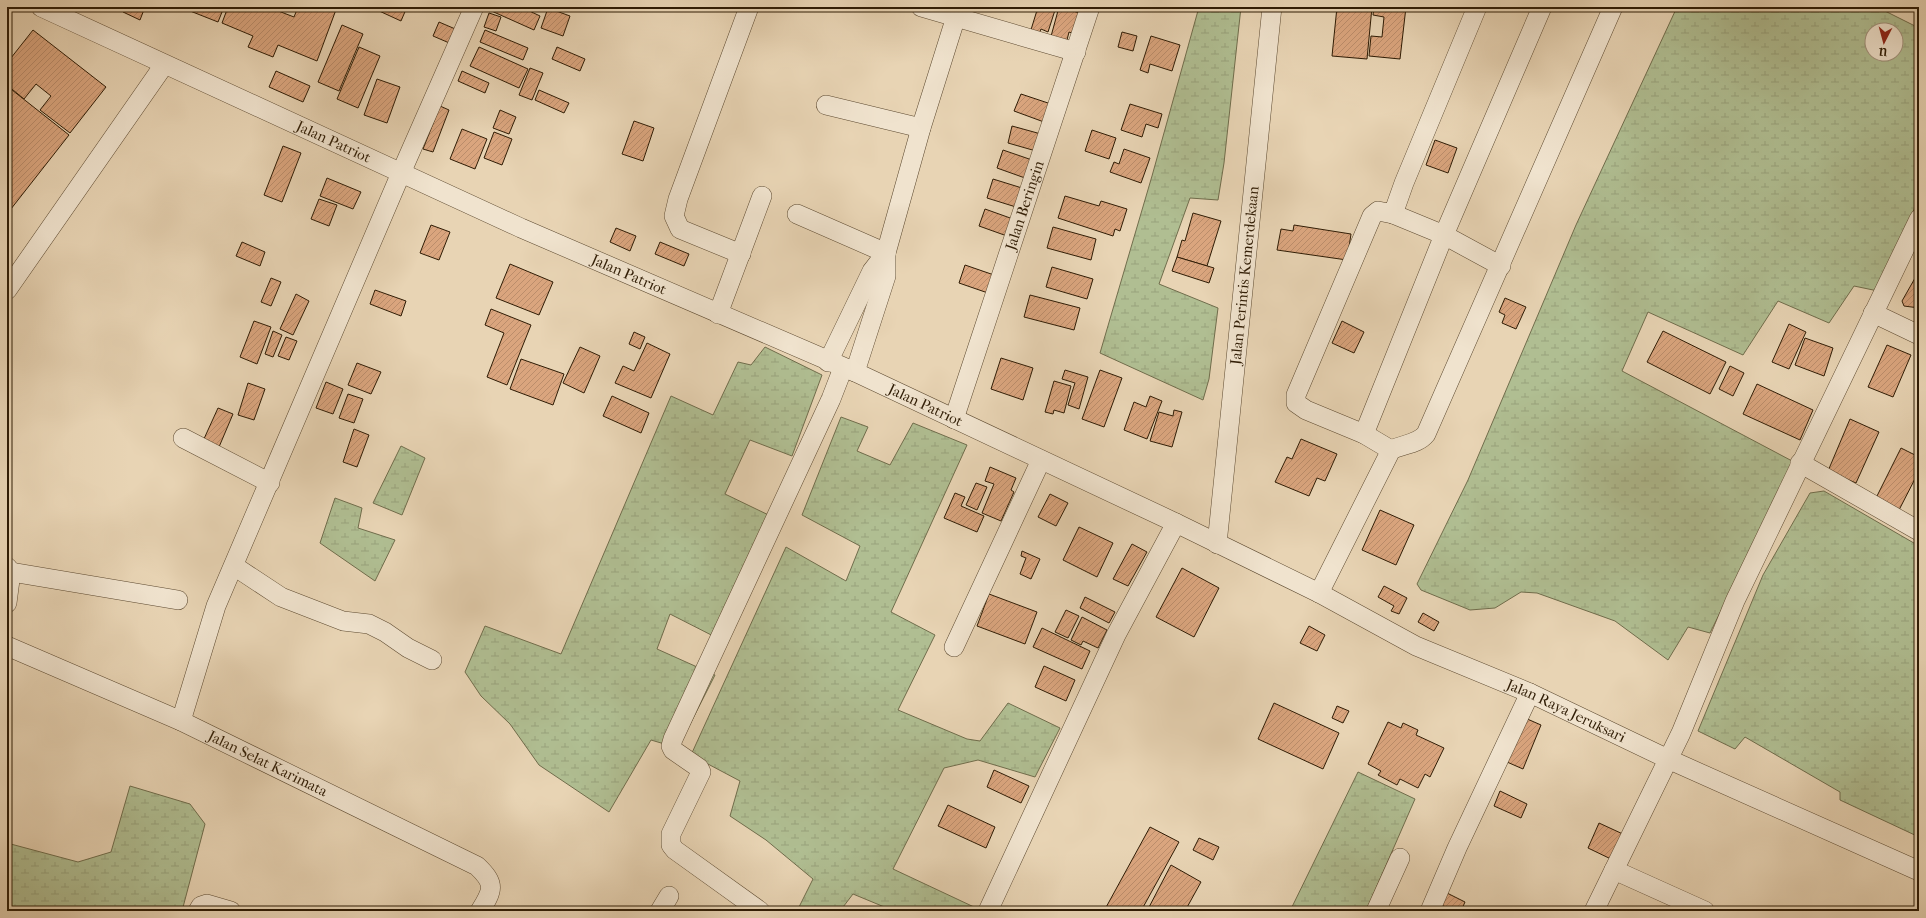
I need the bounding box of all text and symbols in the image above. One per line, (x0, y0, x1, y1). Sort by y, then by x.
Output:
north arrow (1864, 22, 1904, 62)
text: U (1878, 44, 1889, 58)
street label: Jalan Patriot (292, 116, 374, 167)
street label: Jalan Beringin (1001, 158, 1048, 253)
street label: Jalan Perintis Kemerdekaan (1226, 185, 1263, 367)
street label: Jalan Patriot (588, 250, 670, 299)
street label: Jalan Patriot (884, 380, 966, 431)
street label: Jalan Raya Jeruksari (1503, 675, 1629, 747)
street label: Jalan Selat Karimata (204, 726, 331, 801)

